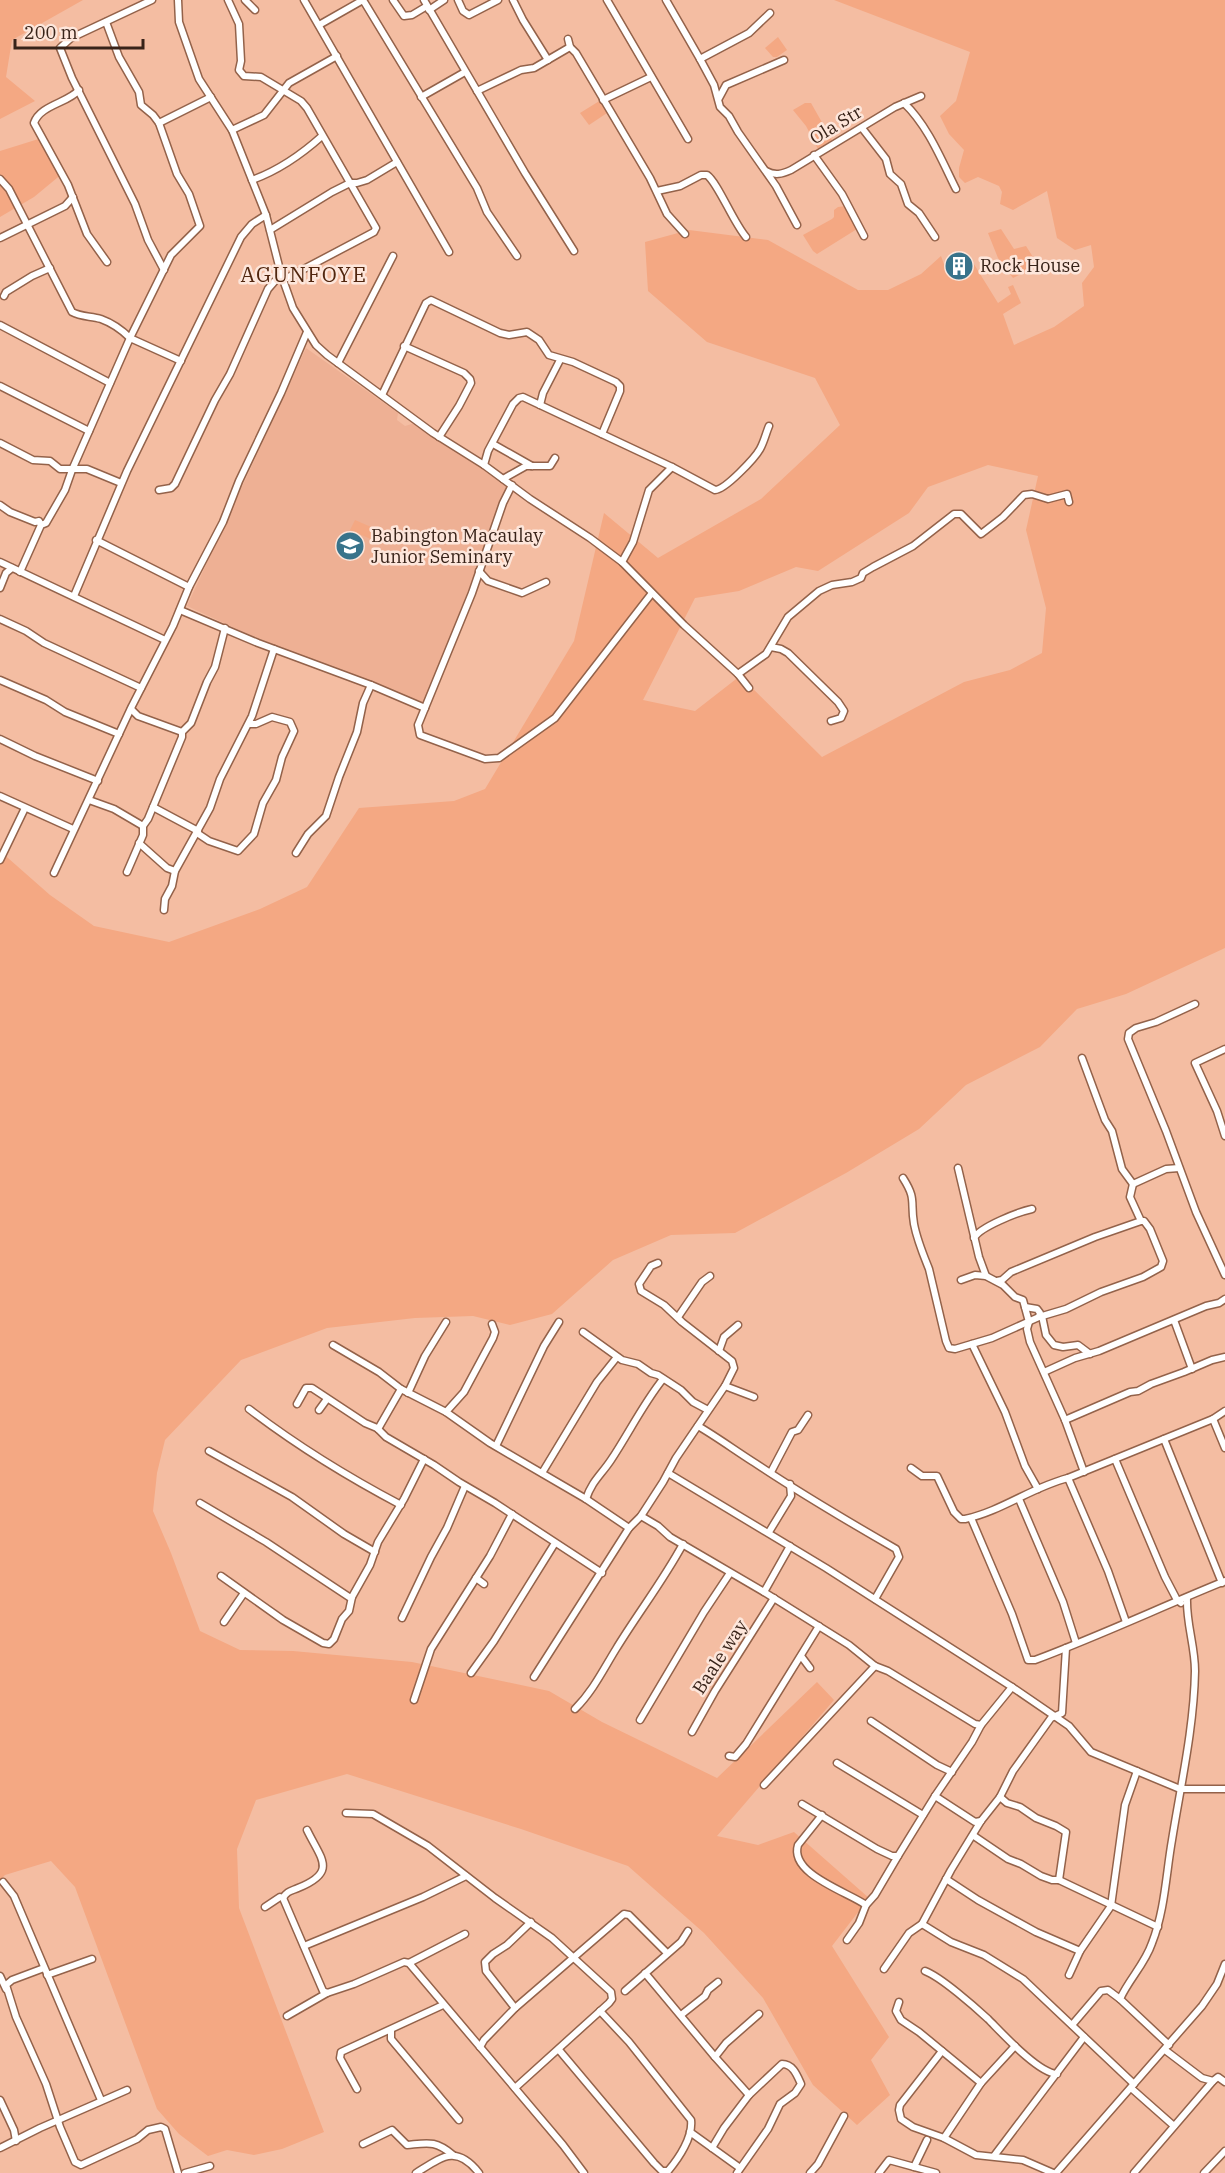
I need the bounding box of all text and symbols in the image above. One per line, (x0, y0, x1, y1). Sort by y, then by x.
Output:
scale bar (15, 12, 142, 50)
text: 200 m (24, 21, 78, 44)
street label: Ola Str (805, 100, 866, 149)
building icon: Rock House (943, 250, 975, 282)
place label: Rock House (980, 254, 1080, 277)
district label: AGUNFOYE (241, 260, 367, 288)
place label: Babington Macaulay Junior Seminary (371, 524, 543, 568)
school or university icon: Babington Macaulay Junior Seminary (334, 530, 366, 562)
street label: Baale way (687, 1615, 752, 1698)

